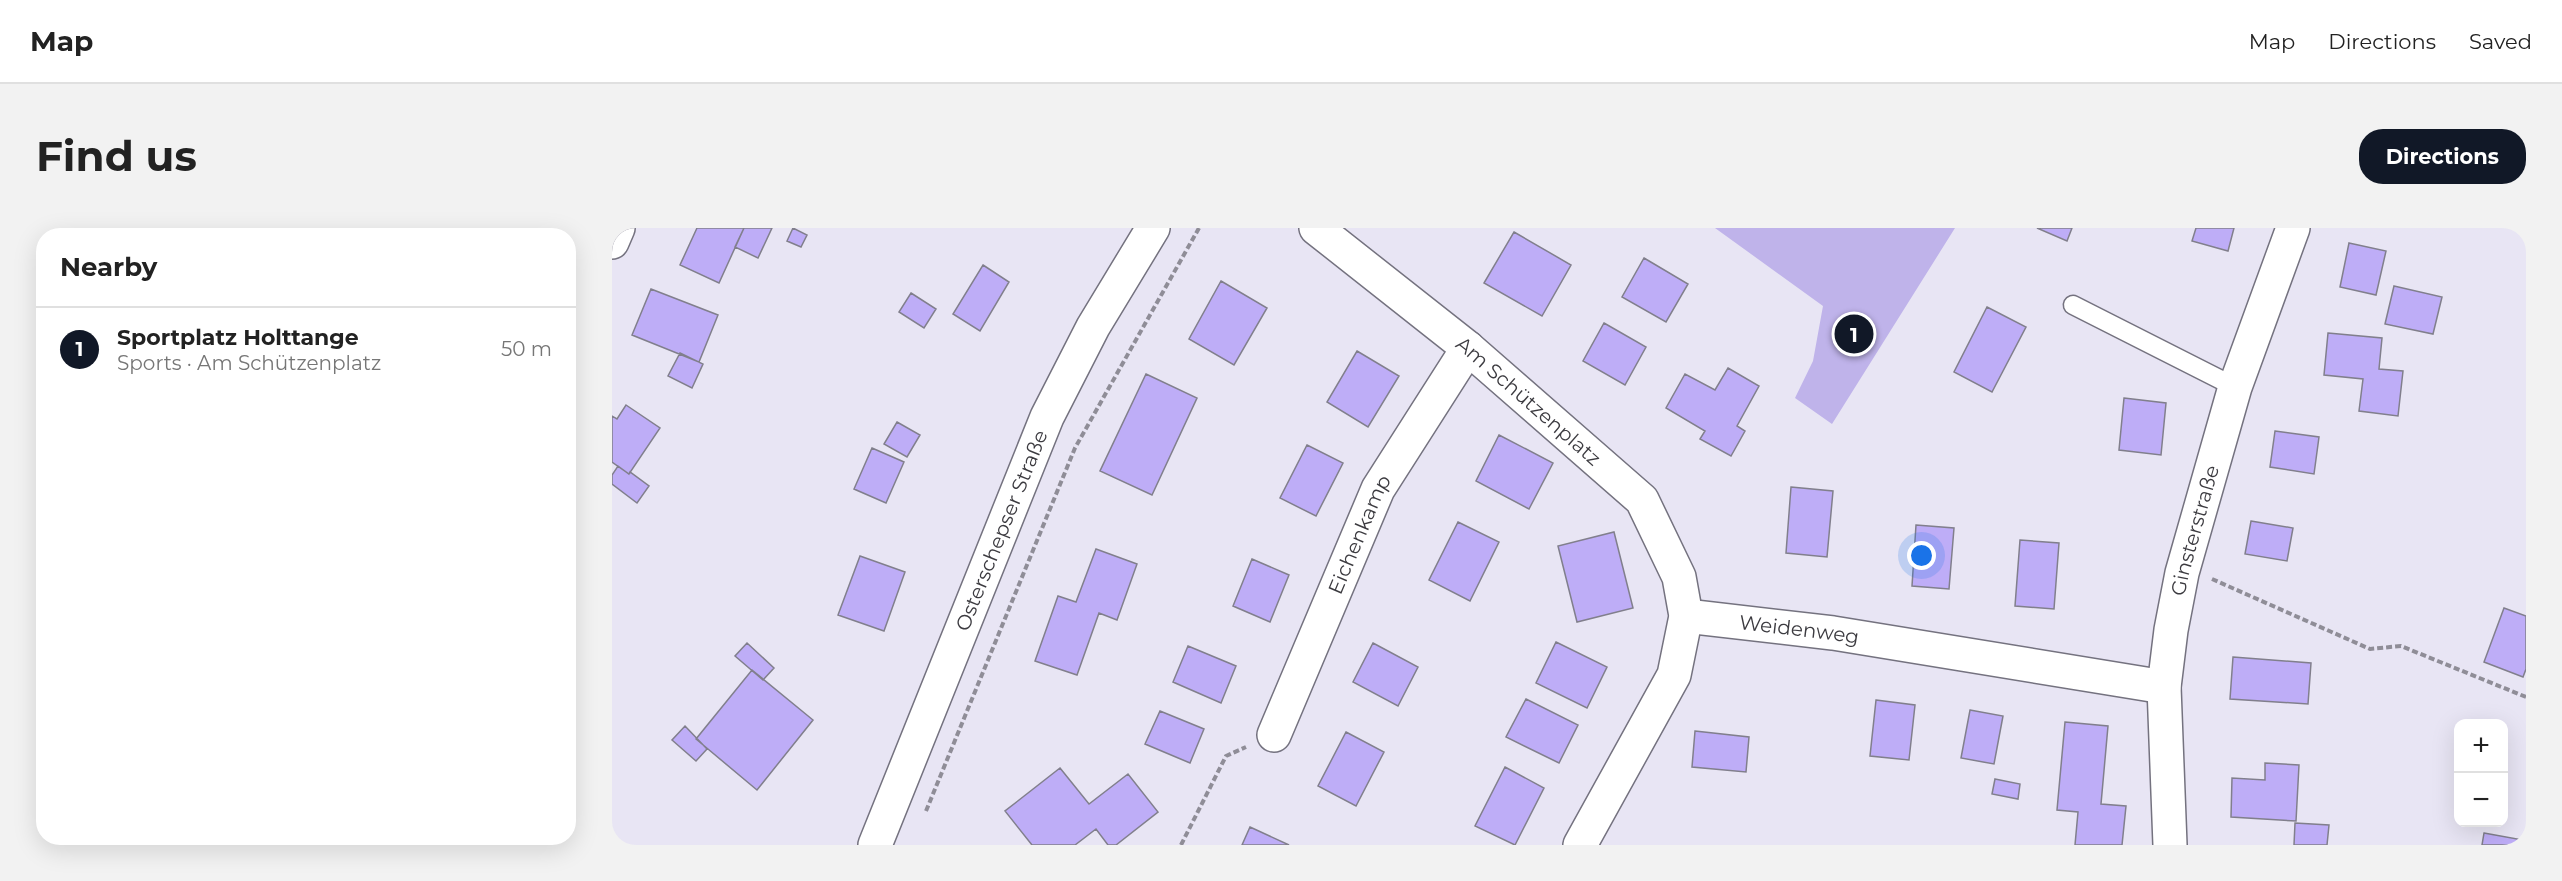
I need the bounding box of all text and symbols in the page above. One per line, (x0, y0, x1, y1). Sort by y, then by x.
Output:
text: Map (30, 24, 93, 58)
text: Map (2249, 29, 2295, 54)
text: Directions (2328, 29, 2436, 54)
text: Saved (2469, 29, 2532, 54)
button: Directions (2359, 129, 2526, 184)
text: Find us (36, 130, 197, 182)
text: Nearby (60, 251, 157, 283)
pin: 1 (1834, 312, 1874, 356)
text: Sportplatz Holttange (117, 324, 359, 351)
street label: Am Schützenplatz (1451, 331, 1606, 470)
text: 1 (76, 337, 83, 361)
text: 50 m (501, 337, 552, 361)
text: Sports · Am Schützenplatz (117, 351, 381, 375)
street label: Osterschepser Straße (950, 426, 1053, 634)
street label: Ginsterstraße (2166, 462, 2224, 598)
street label: Eichenkamp (1323, 470, 1396, 598)
your location (1907, 541, 1936, 570)
street label: Weidenweg (1738, 610, 1861, 649)
map controls (2454, 719, 2508, 827)
button: + (2454, 719, 2508, 773)
button: − (2454, 773, 2508, 827)

